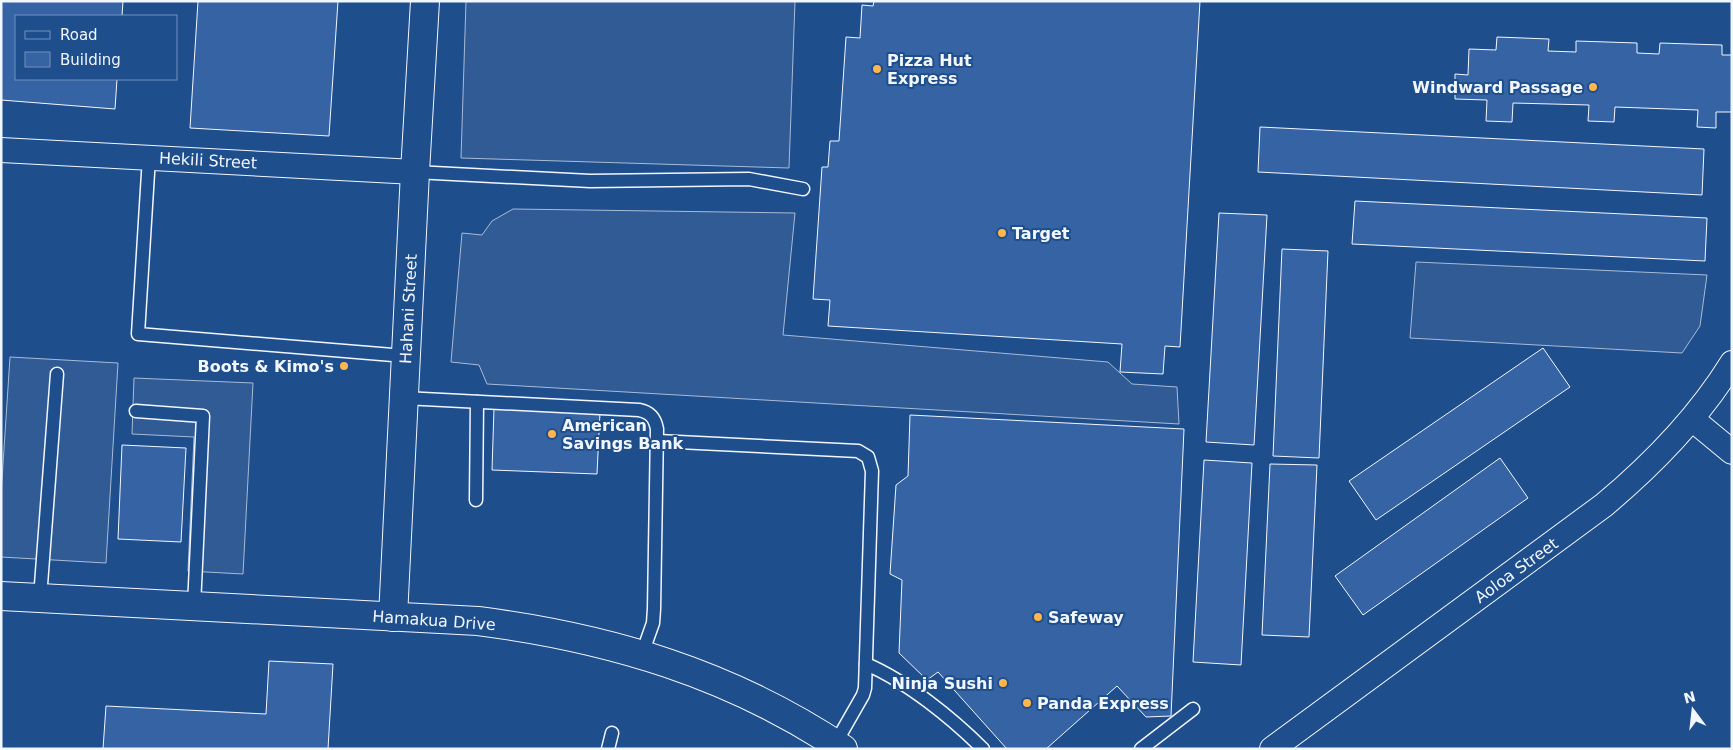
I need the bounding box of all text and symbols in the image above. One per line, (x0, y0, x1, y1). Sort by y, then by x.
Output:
legend (15, 15, 178, 80)
text: Road (60, 26, 98, 44)
text: Building (60, 51, 121, 69)
place label: Pizza Hut Express (887, 51, 972, 88)
marker: Pizza Hut Express (871, 63, 883, 75)
place label: Windward Passage (1412, 78, 1583, 97)
marker: Windward Passage (1587, 81, 1599, 93)
street label: Hekili Street (158, 148, 257, 173)
place label: Target (1012, 224, 1070, 243)
marker: Target (996, 227, 1008, 239)
street label: Hahani Street (396, 254, 421, 364)
place label: Boots & Kimo's (198, 357, 334, 376)
marker: Boots & Kimo's (338, 360, 350, 372)
place label: American Savings Bank (562, 416, 684, 453)
marker: American Savings Bank (546, 428, 558, 440)
street label: Aoloa Street (1471, 534, 1562, 607)
street label: Hamakua Drive (372, 607, 496, 634)
place label: Safeway (1048, 608, 1124, 627)
marker: Safeway (1032, 611, 1044, 623)
place label: Ninja Sushi (892, 674, 993, 693)
marker: Ninja Sushi (997, 677, 1009, 689)
north arrow (1668, 685, 1718, 735)
text: N (1682, 688, 1697, 707)
place label: Panda Express (1037, 694, 1169, 713)
marker: Panda Express (1021, 697, 1033, 709)

